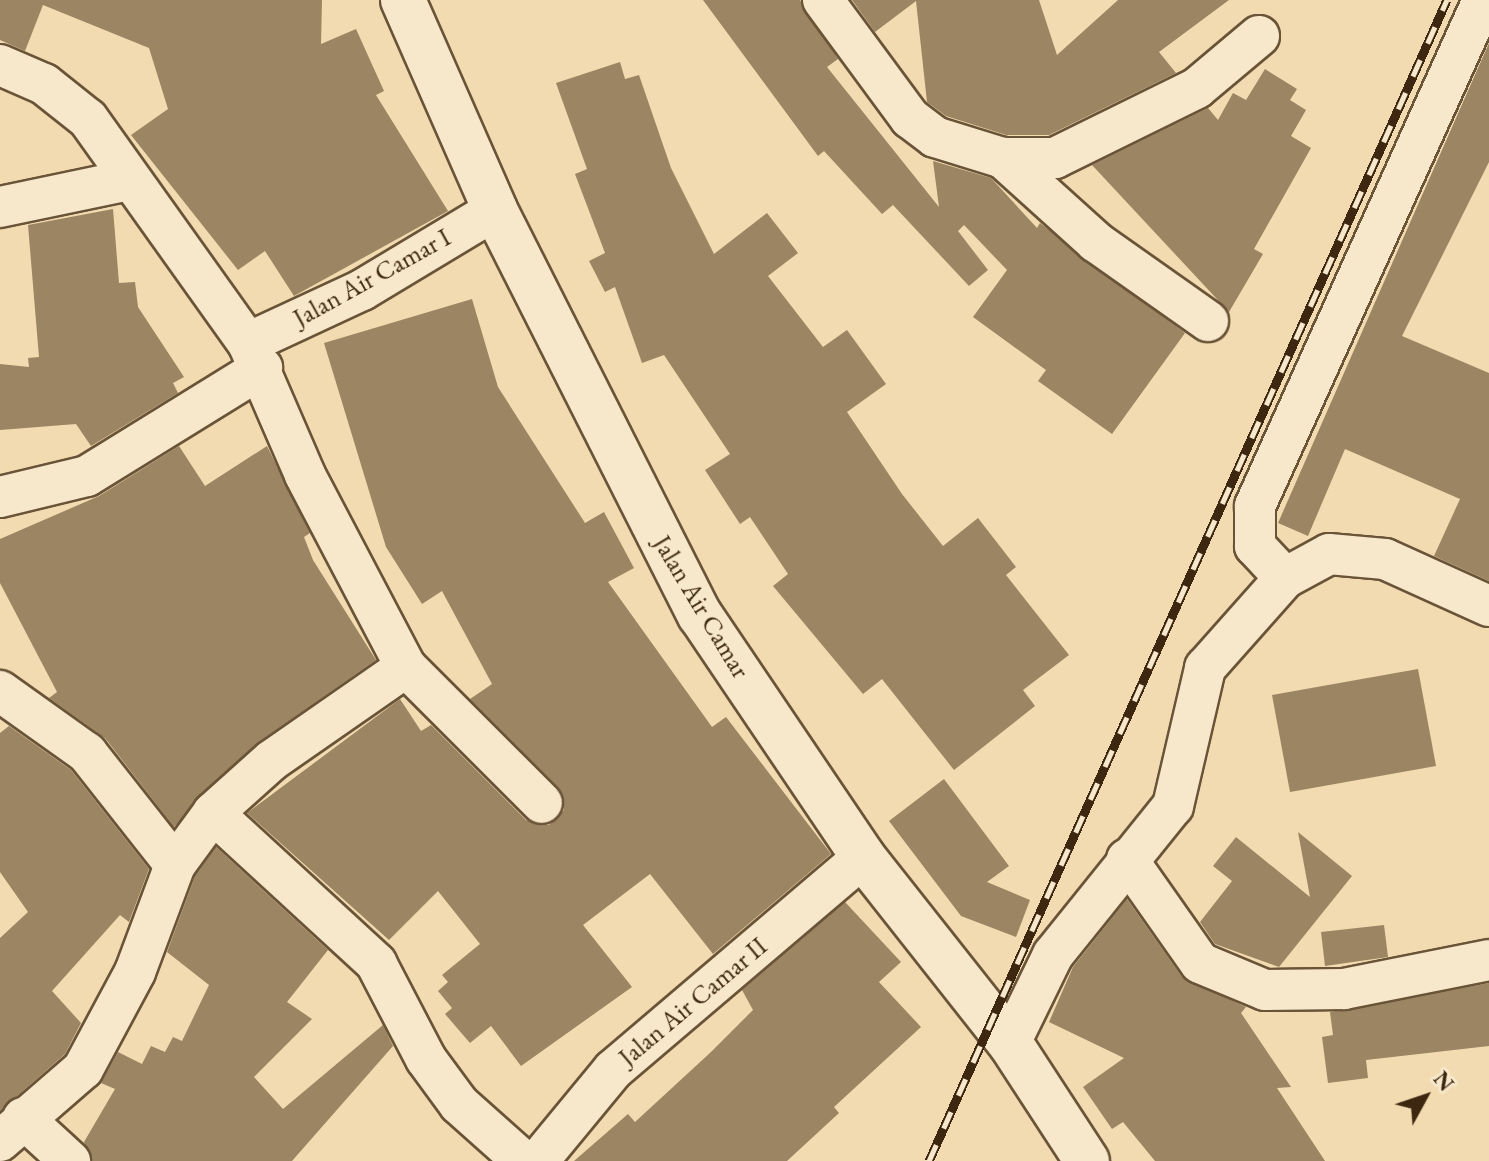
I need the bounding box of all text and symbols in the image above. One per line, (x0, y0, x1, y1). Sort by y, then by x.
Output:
street label: Jalan Air Camar I (288, 222, 456, 334)
street label: Jalan Air Camar (646, 530, 756, 684)
street label: Jalan Air Camar II (612, 931, 774, 1073)
north arrow (1385, 1057, 1465, 1137)
text: N (1427, 1065, 1461, 1097)

